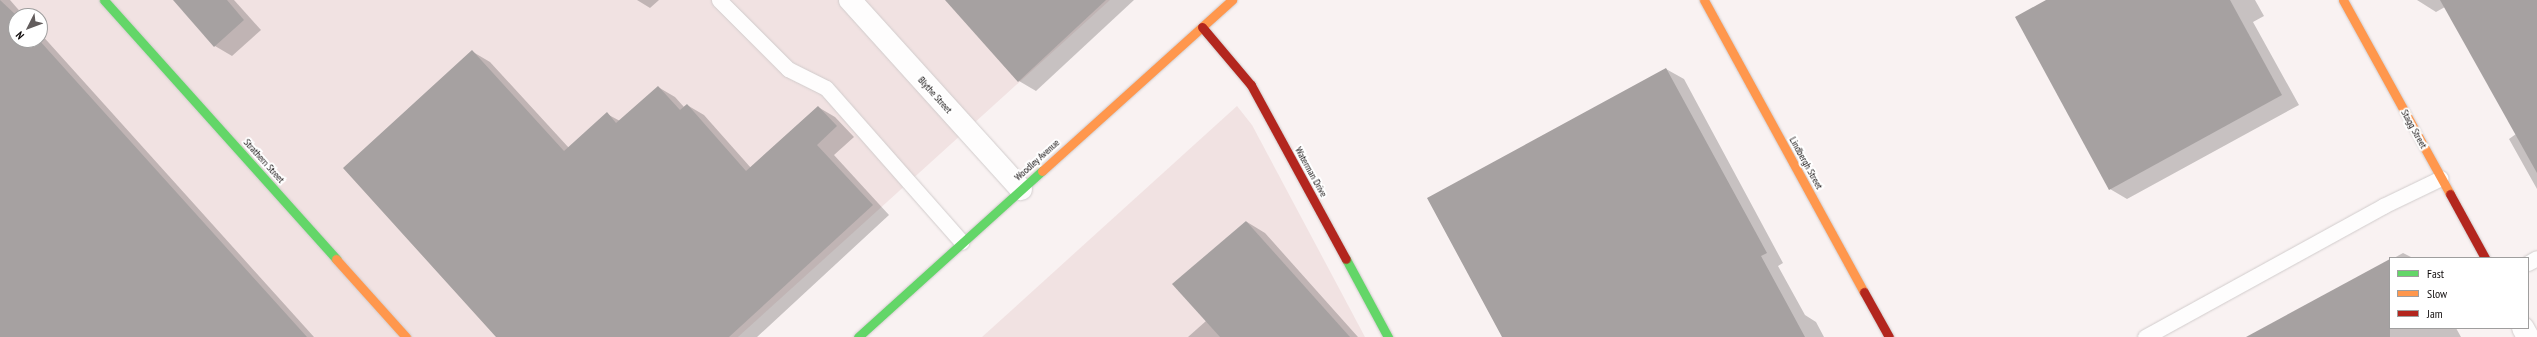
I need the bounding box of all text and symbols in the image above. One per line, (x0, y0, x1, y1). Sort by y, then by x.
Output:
north arrow (8, 8, 48, 48)
text: N (13, 28, 27, 42)
street label: Blythe Street (916, 74, 954, 116)
street label: Stagg Street (2398, 108, 2430, 150)
street label: Lindbergh Street (1787, 135, 1825, 191)
street label: Strathern Street (241, 137, 287, 185)
street label: Woodley Avenue (1012, 137, 1062, 183)
street label: Waterman Drive (1292, 145, 1330, 199)
legend (2389, 257, 2529, 329)
text: Fast (2427, 266, 2444, 281)
text: Slow (2427, 286, 2447, 301)
text: Jam (2427, 306, 2443, 321)

